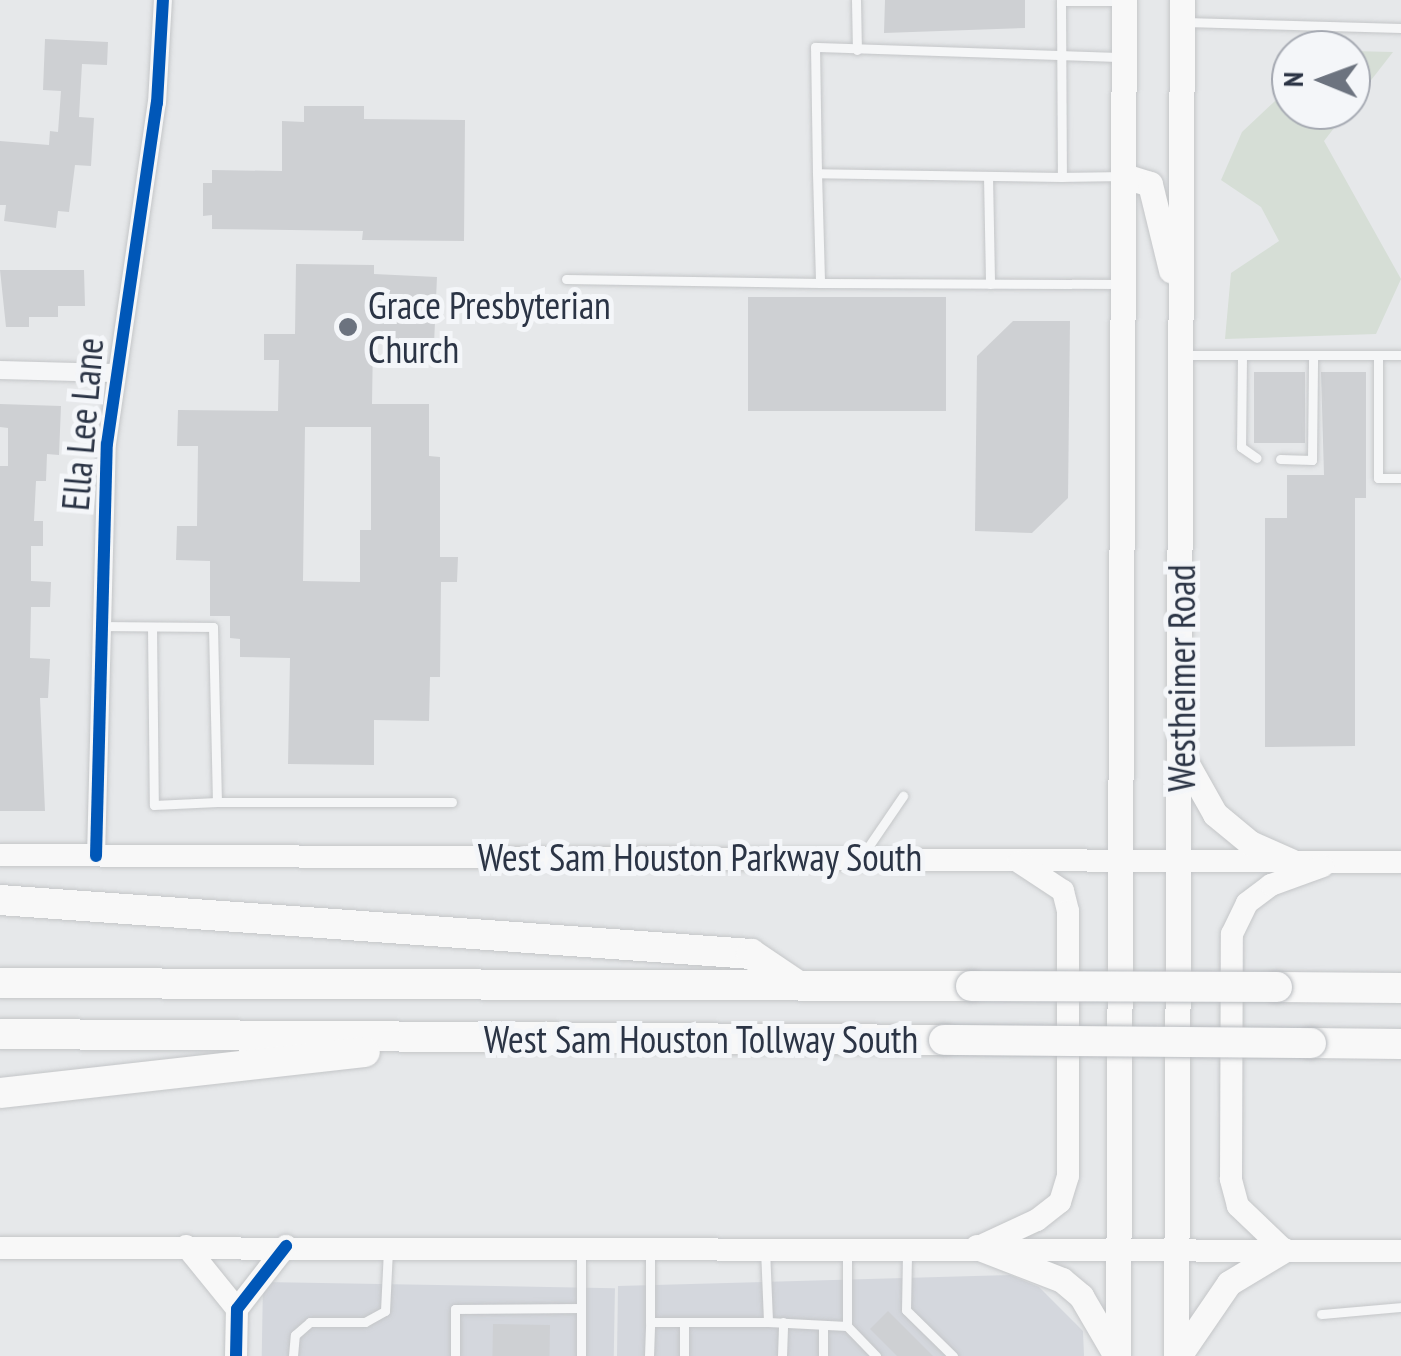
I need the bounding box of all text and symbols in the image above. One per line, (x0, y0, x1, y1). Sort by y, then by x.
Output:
north arrow (1271, 30, 1371, 130)
text: N (1274, 72, 1311, 87)
place label: Grace Presbyterian Church (368, 282, 611, 372)
marker: Grace Presbyterian Church (337, 316, 359, 338)
street label: Ella Lee Lane (52, 336, 112, 512)
street label: Westheimer Road (1158, 564, 1204, 792)
street label: West Sam Houston Parkway South (477, 834, 923, 880)
street label: West Sam Houston Tollway South (483, 1016, 919, 1062)

